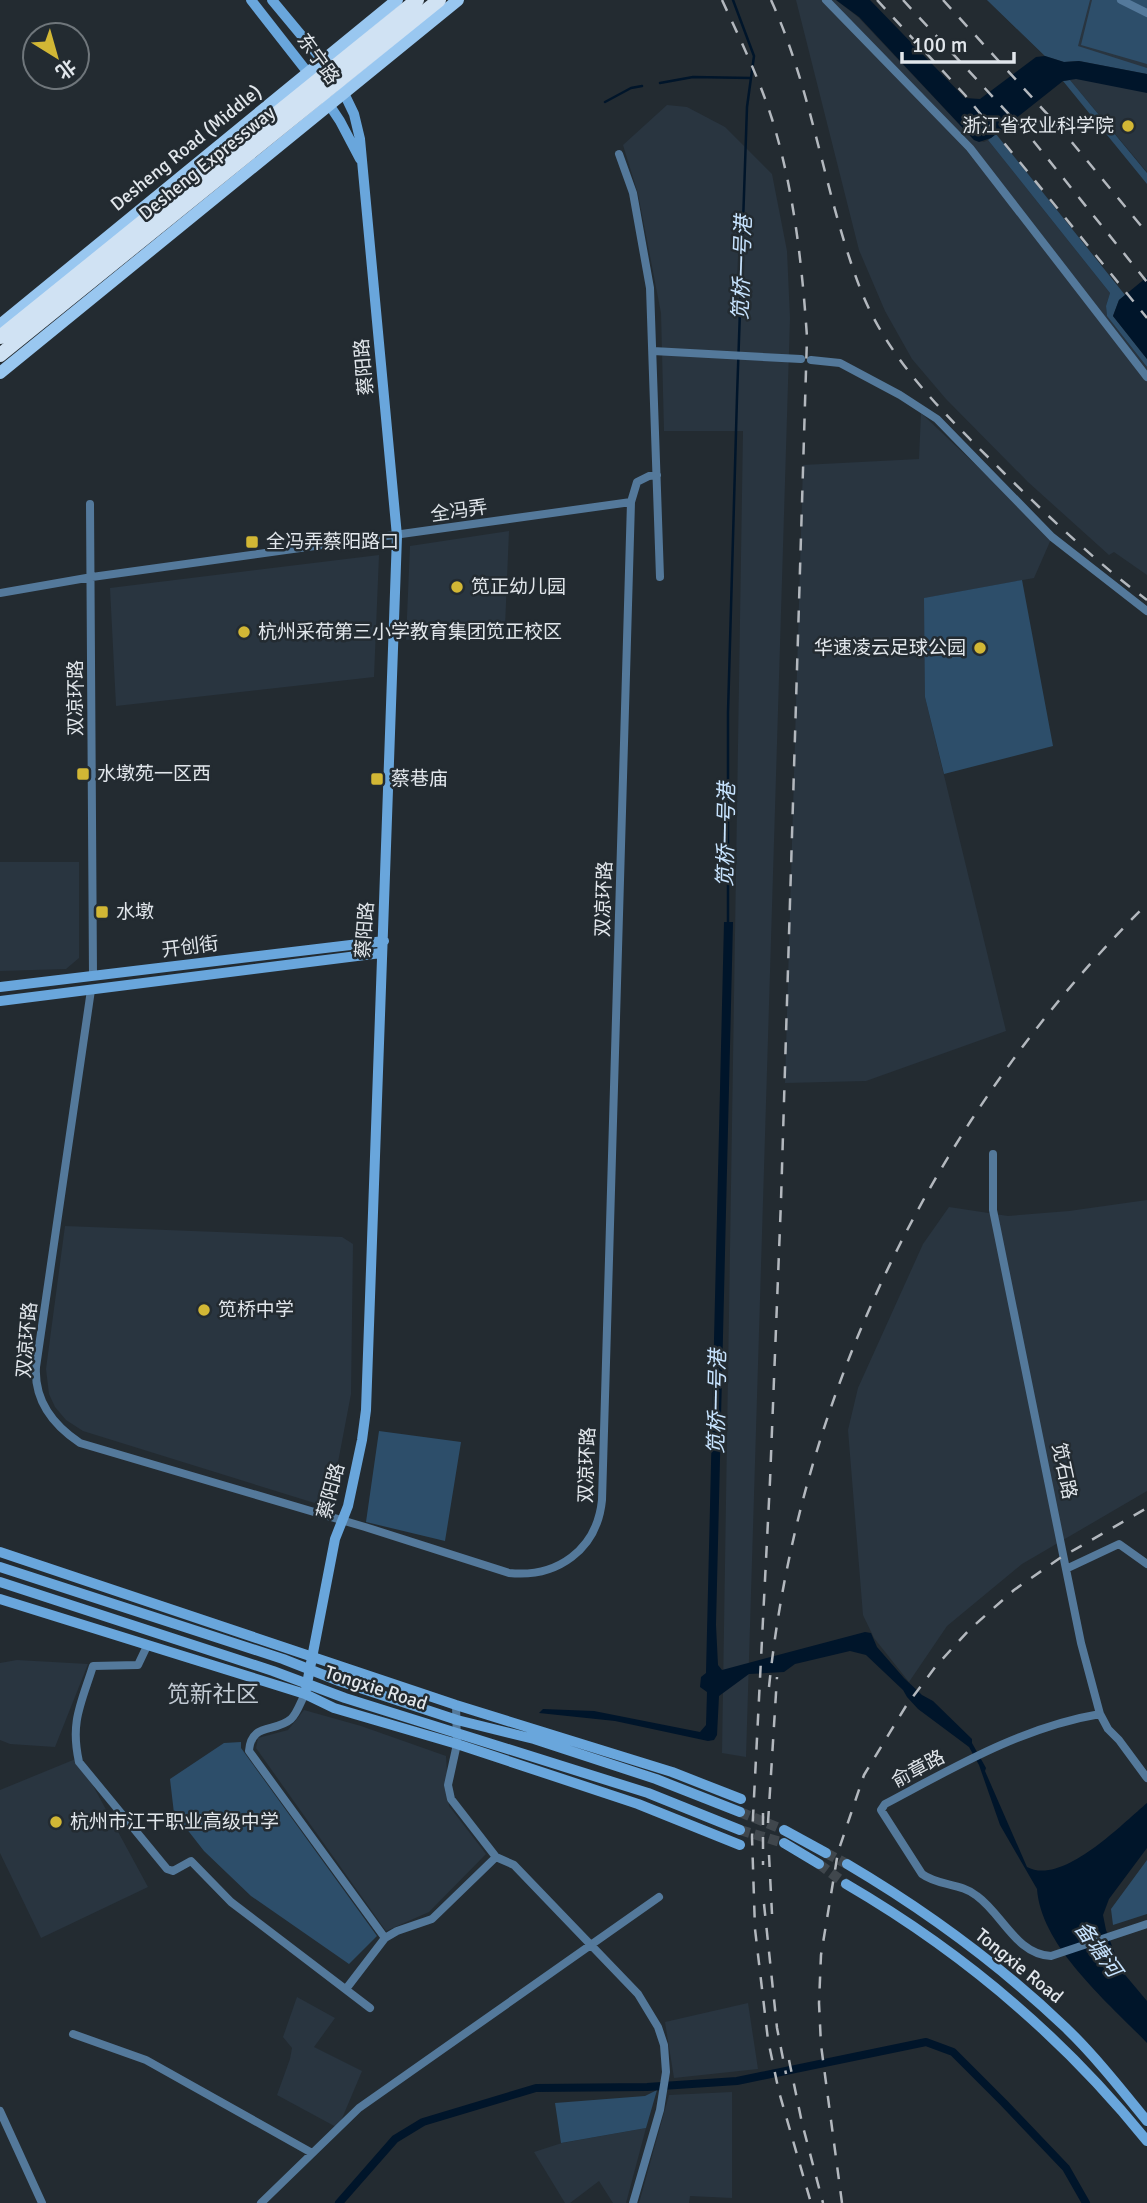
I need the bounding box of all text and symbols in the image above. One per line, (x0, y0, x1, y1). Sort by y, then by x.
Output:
north arrow (21, 21, 91, 91)
scale bar (902, 21, 1014, 65)
street label: 东宁路 (292, 29, 344, 89)
text: 100 m (912, 32, 967, 58)
text: 北 (51, 53, 80, 84)
street label: Desheng Road (Middle) (106, 80, 266, 216)
street label: Desheng Expressway (134, 101, 280, 225)
place label: 浙江省农业科学院 (962, 114, 1114, 138)
marker: 浙江省农业科学院 (1120, 118, 1136, 134)
water label: 笕桥一号港 (727, 212, 757, 321)
street label: 蔡阳路 (350, 338, 378, 396)
street label: 全冯弄 (429, 495, 489, 527)
place label: 全冯弄蔡阳路口 (266, 530, 399, 554)
marker: 全冯弄蔡阳路口 (244, 534, 260, 550)
place label: 笕正幼儿园 (471, 575, 566, 599)
marker: 笕正幼儿园 (449, 579, 465, 595)
place label: 杭州采荷第三小学教育集团笕正校区 (258, 620, 562, 644)
marker: 杭州采荷第三小学教育集团笕正校区 (236, 624, 252, 640)
place label: 华速凌云足球公园 (814, 636, 966, 660)
marker: 华速凌云足球公园 (972, 640, 988, 656)
street label: 双凉环路 (64, 660, 88, 736)
place label: 水墩苑一区西 (97, 762, 211, 786)
marker: 水墩苑一区西 (75, 766, 91, 782)
place label: 蔡巷庙 (391, 767, 448, 791)
marker: 蔡巷庙 (369, 771, 385, 787)
water label: 笕桥一号港 (712, 779, 740, 888)
street label: 双凉环路 (591, 861, 617, 937)
place label: 水墩 (116, 900, 154, 924)
street label: 蔡阳路 (351, 901, 379, 959)
marker: 水墩 (94, 904, 110, 920)
street label: 开创街 (160, 932, 220, 962)
place label: 笕桥中学 (218, 1298, 294, 1322)
street label: 双凉环路 (12, 1301, 42, 1379)
marker: 笕桥中学 (196, 1302, 212, 1318)
water label: 笕桥一号港 (703, 1346, 731, 1455)
street label: 双凉环路 (574, 1427, 600, 1503)
street label: 笕石路 (1046, 1441, 1082, 1501)
street label: 蔡阳路 (312, 1460, 350, 1522)
street label: Tongxie Road (322, 1660, 430, 1716)
district label: 笕新社区 (167, 1680, 259, 1709)
street label: 俞章路 (887, 1745, 949, 1793)
place label: 杭州市江干职业高级中学 (70, 1810, 279, 1834)
marker: 杭州市江干职业高级中学 (48, 1814, 64, 1830)
water label: 备塘河 (1069, 1916, 1129, 1985)
street label: Tongxie Road (970, 1923, 1068, 2009)

